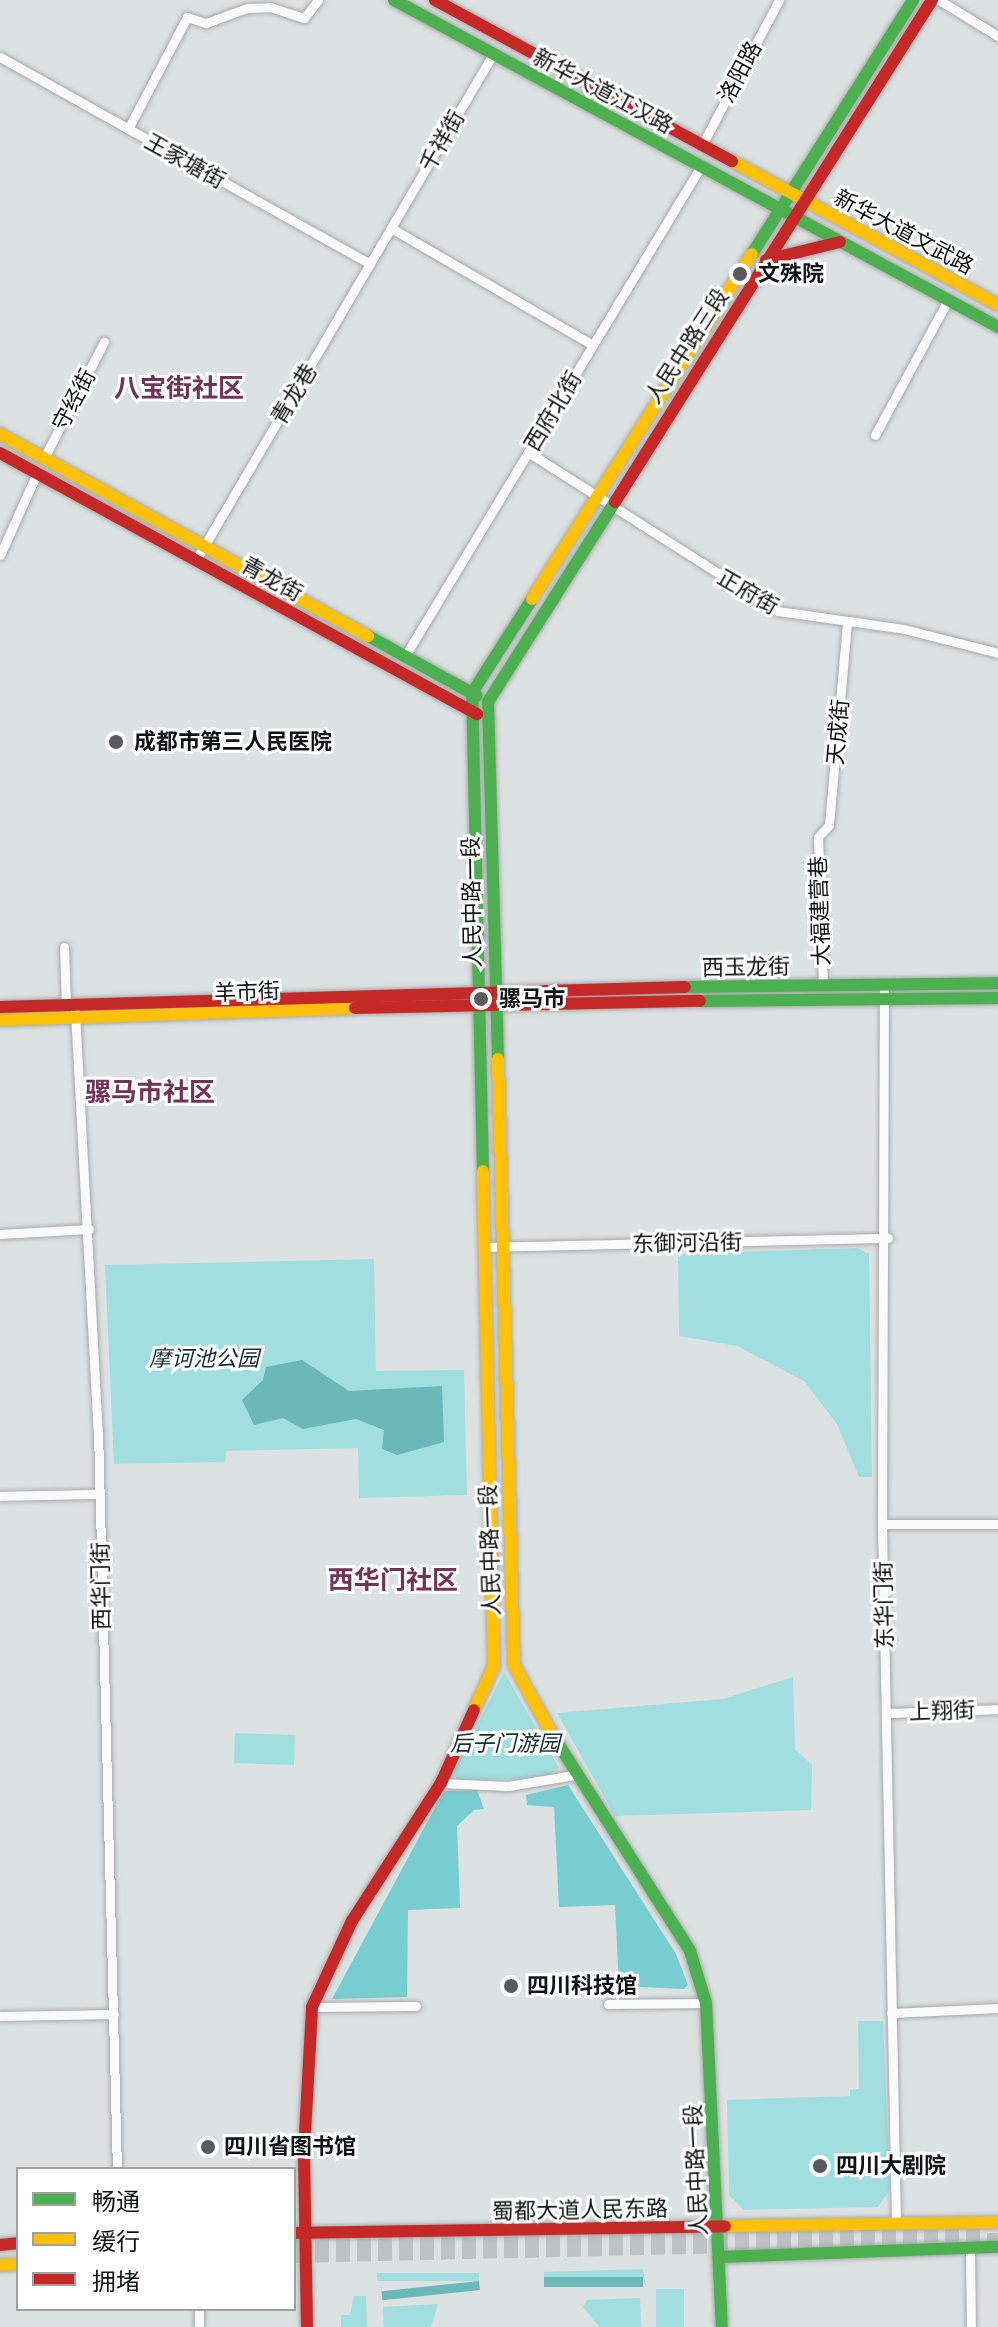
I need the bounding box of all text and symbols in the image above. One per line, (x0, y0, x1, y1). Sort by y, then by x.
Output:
street label: 洛阳路 (713, 37, 767, 107)
street label: 新华大道江汉路 (529, 43, 677, 139)
street label: 千祥街 (414, 106, 470, 176)
street label: 王家塘街 (140, 128, 230, 194)
street label: 新华大道文武路 (830, 184, 978, 280)
place label: 文殊院 (758, 261, 824, 287)
marker: 文殊院 (729, 263, 751, 285)
street label: 人民中路三段 (640, 283, 734, 409)
street label: 青龙巷 (266, 359, 322, 429)
street label: 守经街 (47, 365, 101, 435)
street label: 西府北街 (519, 366, 587, 456)
district label: 八宝街社区 (114, 373, 244, 405)
street label: 青龙街 (237, 551, 307, 607)
street label: 正府街 (713, 564, 783, 620)
street label: 天成街 (822, 698, 854, 766)
place label: 成都市第三人民医院 (134, 729, 332, 755)
marker: 成都市第三人民医院 (105, 731, 127, 753)
street label: 人民中路一段 (458, 836, 486, 968)
street label: 大福建营巷 (805, 856, 835, 966)
street label: 西玉龙街 (702, 953, 790, 981)
street label: 羊市街 (214, 978, 280, 1006)
place label: 骡马市 (499, 986, 565, 1012)
marker: 骡马市 (470, 988, 492, 1010)
district label: 骡马市社区 (85, 1077, 215, 1109)
street label: 东御河沿街 (632, 1229, 742, 1257)
park label: 摩诃池公园 (149, 1346, 259, 1372)
street label: 人民中路一段 (475, 1484, 505, 1616)
street label: 西华门街 (87, 1542, 115, 1630)
street label: 东华门街 (870, 1561, 898, 1649)
district label: 西华门社区 (328, 1565, 458, 1597)
street label: 上翔街 (909, 1697, 975, 1725)
park label: 后子门游园 (450, 1731, 560, 1757)
place label: 四川科技馆 (527, 1973, 637, 1999)
marker: 四川科技馆 (502, 1977, 520, 1995)
street label: 人民中路一段 (679, 2103, 713, 2237)
place label: 四川省图书馆 (224, 2134, 356, 2160)
marker: 四川省图书馆 (199, 2138, 217, 2156)
place label: 四川大剧院 (836, 2153, 946, 2179)
marker: 四川大剧院 (811, 2157, 829, 2175)
legend (16, 2167, 296, 2311)
text: 畅通 (92, 2189, 140, 2215)
street label: 蜀都大道人民东路 (492, 2195, 668, 2225)
text: 缓行 (92, 2229, 140, 2255)
text: 拥堵 (92, 2269, 140, 2295)

